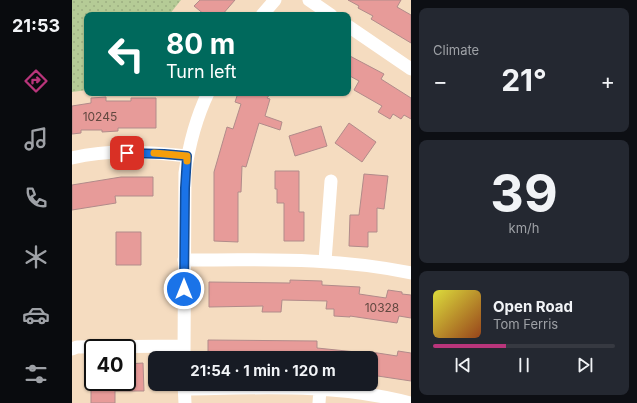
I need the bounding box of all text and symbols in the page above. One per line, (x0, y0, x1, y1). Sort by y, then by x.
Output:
text: 21:53 (12, 15, 60, 36)
text: 80 m (166, 27, 235, 61)
icon: left (100, 28, 152, 80)
text: Climate (433, 42, 479, 58)
text: Turn left (166, 61, 236, 82)
text: 21° (501, 62, 547, 98)
icon: directions (22, 67, 50, 95)
text: − (433, 68, 448, 94)
text: + (600, 68, 615, 94)
house number: 10245 (83, 109, 117, 124)
icon: music (22, 125, 50, 153)
pin (110, 136, 144, 170)
icon: arrive (116, 142, 138, 164)
text: 39 (490, 162, 558, 225)
icon: phone (22, 184, 50, 212)
text: km/h (509, 220, 539, 236)
icon: climate (22, 243, 50, 271)
position arrow (163, 268, 205, 310)
text: Open Road (493, 297, 573, 316)
house number: 10328 (365, 300, 399, 315)
icon: car (22, 301, 50, 329)
text: Tom Ferris (493, 316, 558, 332)
speed limit sign: 40 (84, 339, 136, 391)
icon: previous (452, 354, 474, 376)
icon: pause (513, 354, 535, 376)
icon: next (574, 354, 596, 376)
icon: filters (22, 360, 50, 388)
text: 21:54 · 1 min · 120 m (190, 361, 336, 380)

